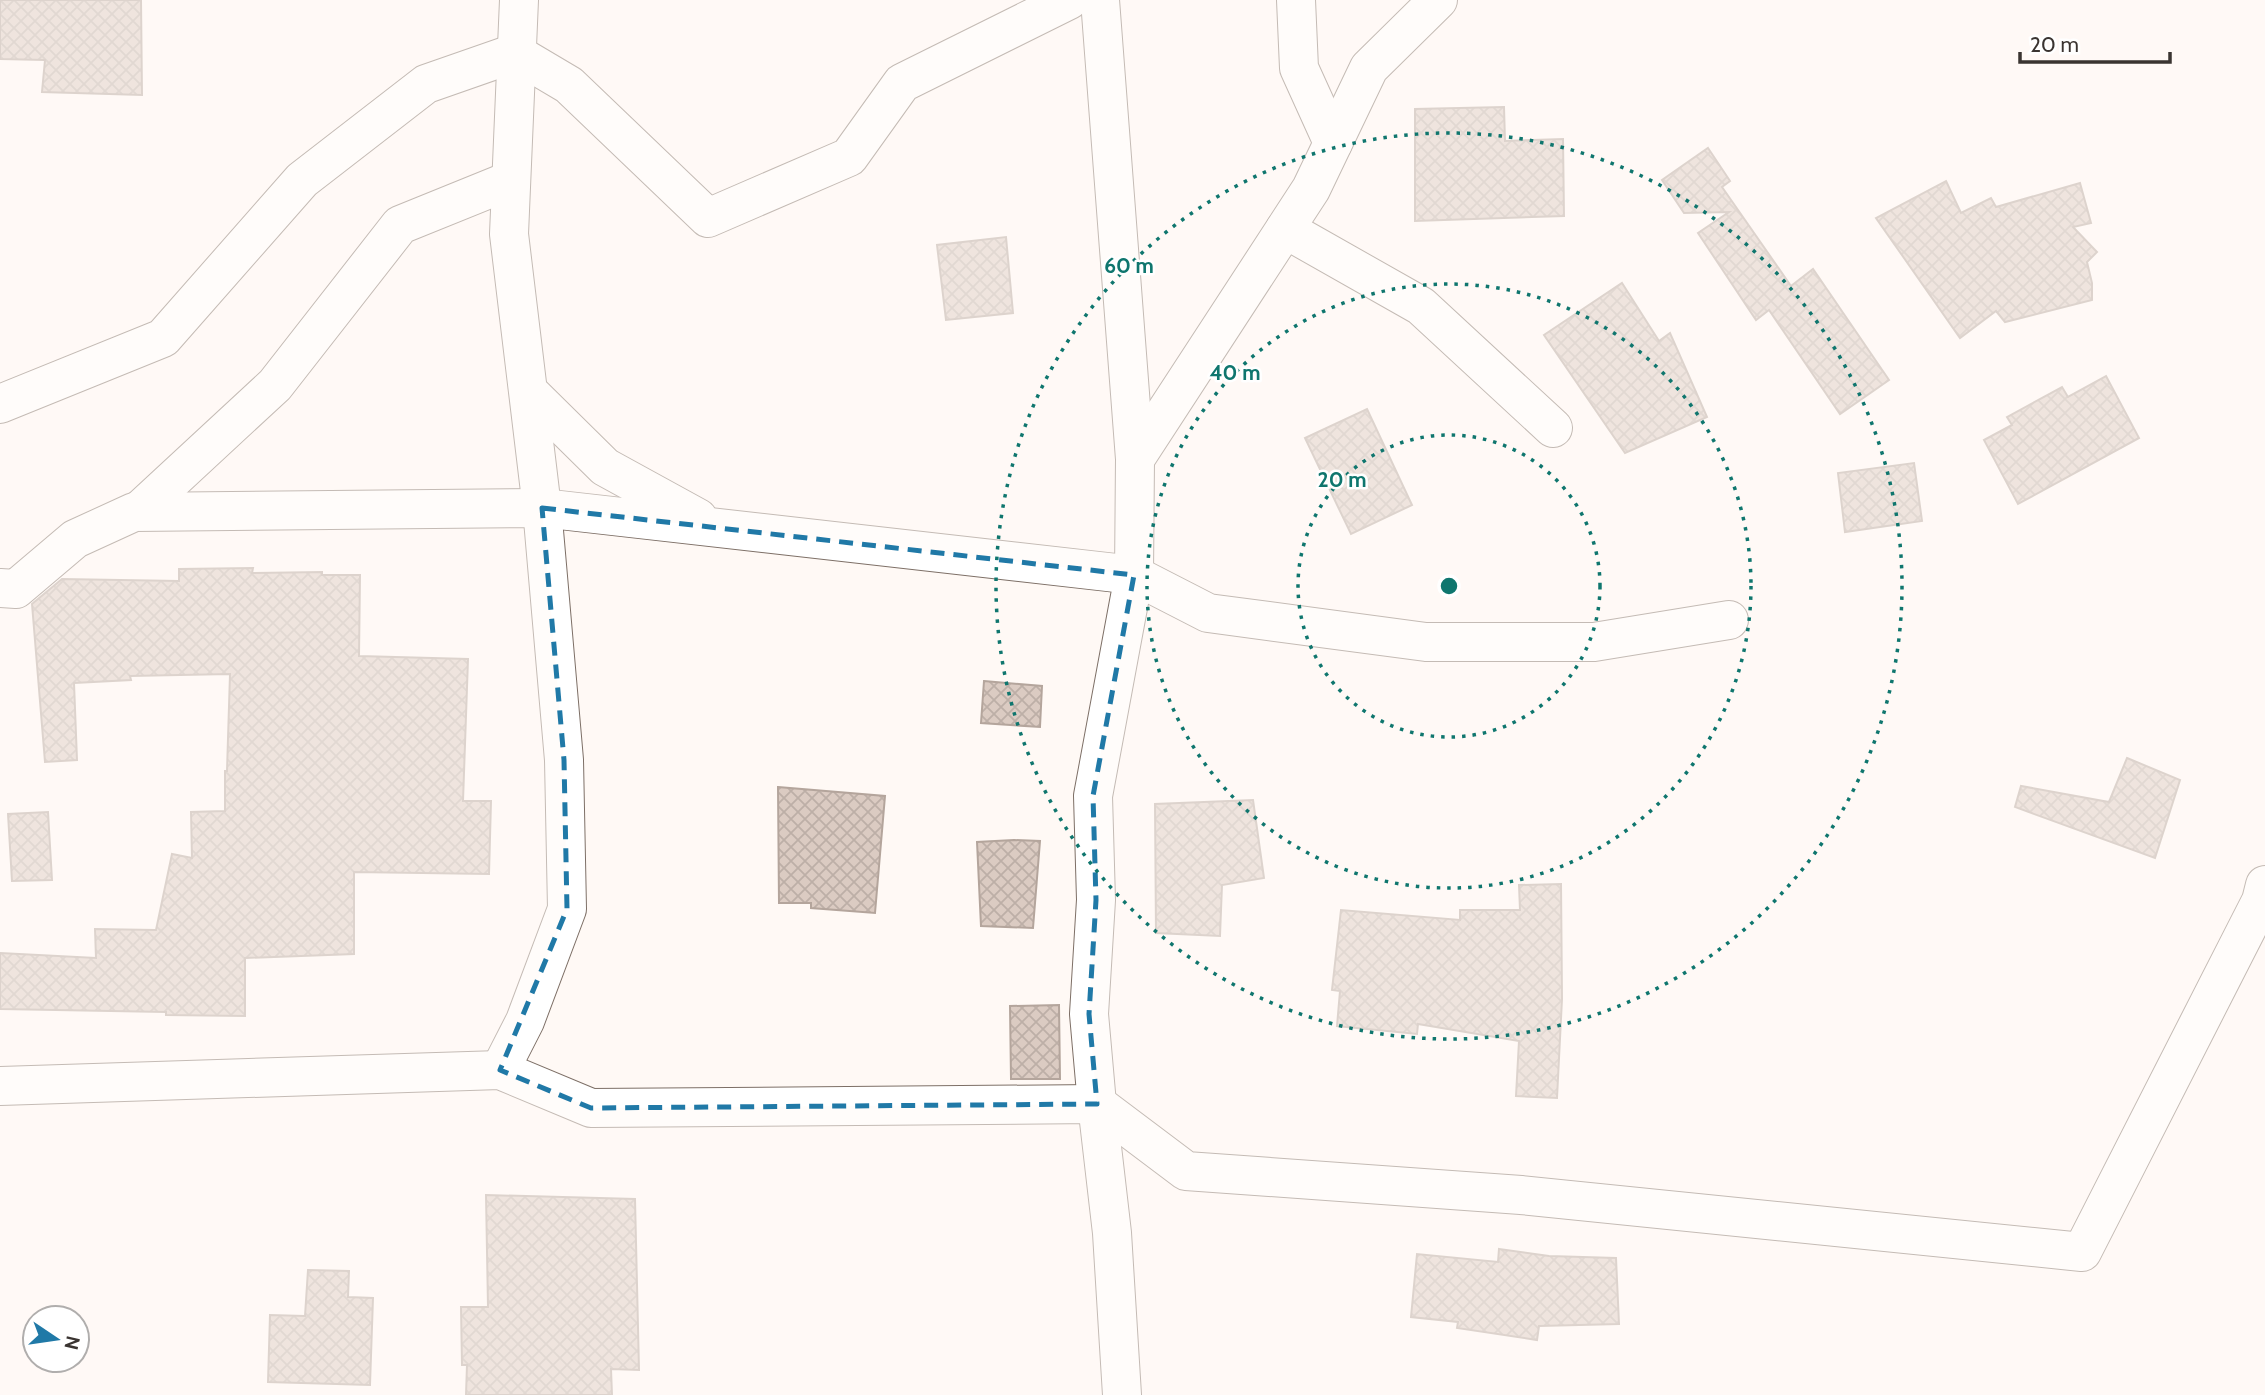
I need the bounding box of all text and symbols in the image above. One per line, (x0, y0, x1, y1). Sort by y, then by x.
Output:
scale bar (2020, 21, 2170, 65)
text: 20 m (2030, 32, 2079, 57)
text: 60 m (1104, 253, 1154, 278)
text: 40 m (1210, 360, 1260, 385)
text: 20 m (1318, 467, 1366, 492)
centre of rings (1437, 574, 1461, 598)
north arrow (21, 1304, 91, 1374)
text: N (59, 1334, 85, 1352)

